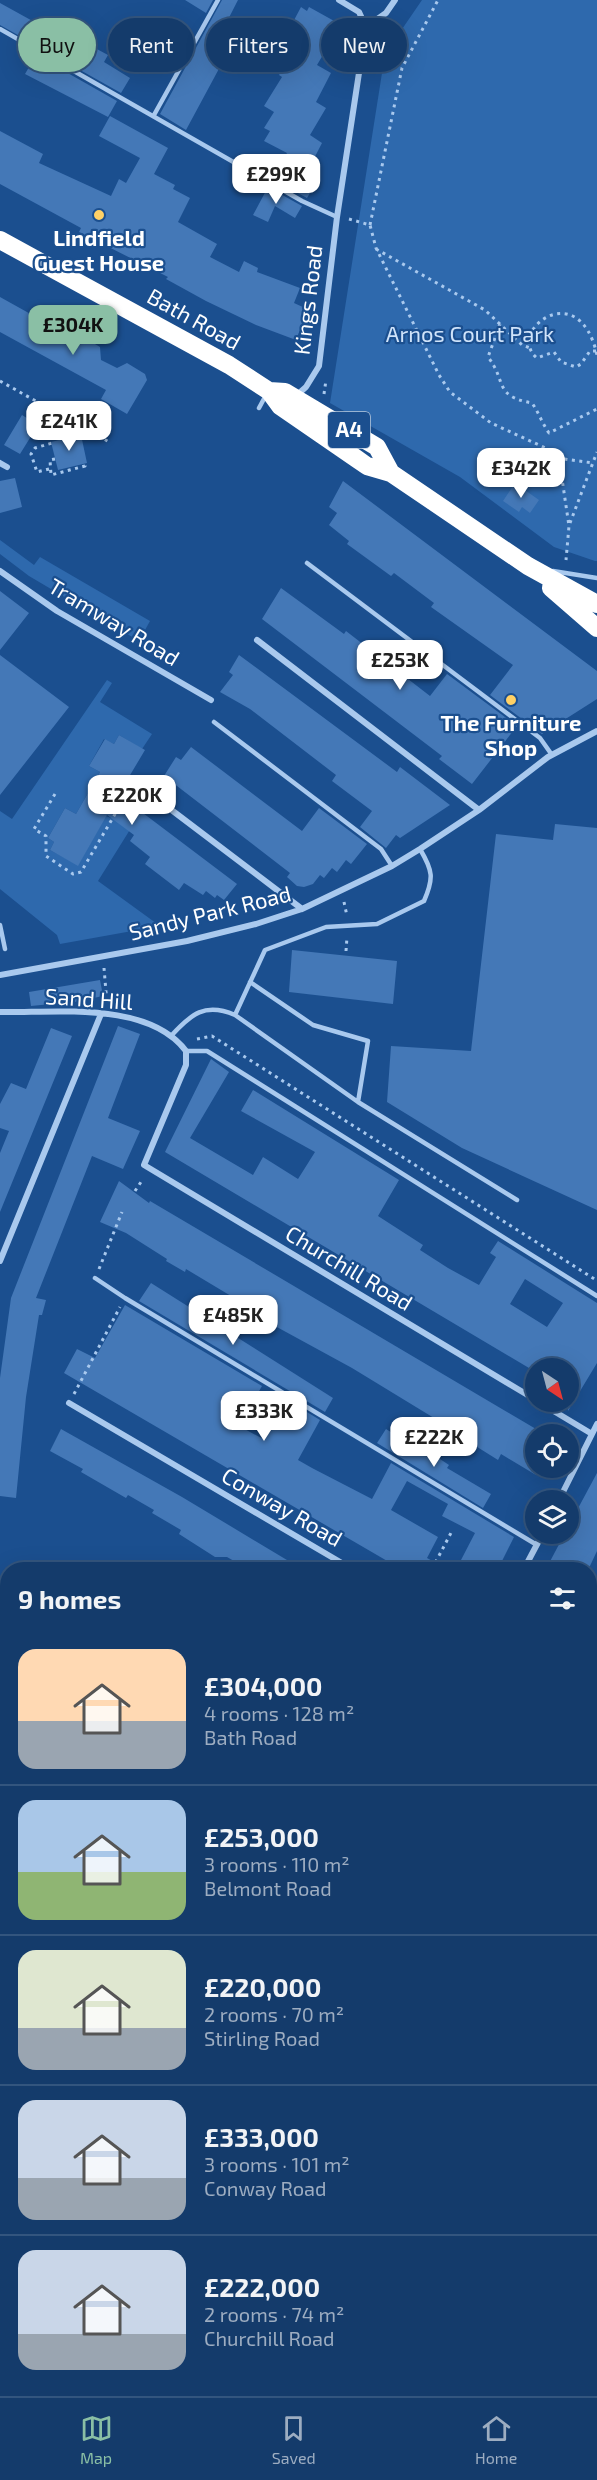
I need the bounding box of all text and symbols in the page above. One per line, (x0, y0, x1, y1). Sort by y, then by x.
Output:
chip: Buy (18, 18, 96, 72)
chip: Rent (108, 18, 194, 72)
chip: Filters (206, 18, 309, 72)
chip: New (321, 18, 407, 72)
pin: £299K (234, 154, 318, 205)
text: £299K (246, 161, 306, 185)
marker: Lindfield Guest House (92, 208, 106, 222)
place label: Lindfield Guest House (34, 224, 164, 275)
street label: Kings Road (287, 244, 327, 356)
street label: Bath Road (143, 282, 246, 354)
pin: £304K (31, 305, 115, 356)
text: £304K (42, 312, 104, 336)
park label: Arnos Court Park (386, 320, 554, 346)
pin: £241K (27, 401, 111, 452)
text: £241K (40, 408, 98, 432)
road number: A4 (328, 412, 370, 448)
pin: £342K (479, 448, 563, 499)
text: £342K (491, 455, 551, 479)
street label: Tramway Road (44, 572, 185, 670)
pin: £253K (358, 640, 442, 691)
text: £253K (371, 647, 429, 671)
marker: The Furniture Shop (504, 693, 518, 707)
place label: The Furniture Shop (440, 709, 582, 760)
pin: £220K (90, 775, 174, 826)
text: £220K (102, 782, 162, 806)
street label: Sandy Park Road (126, 879, 294, 945)
street label: Sand Hill (44, 982, 134, 1014)
street label: Churchill Road (281, 1219, 418, 1315)
pin: £485K (191, 1295, 275, 1346)
text: £485K (203, 1302, 263, 1326)
north arrow (525, 1358, 579, 1412)
map controls (525, 1358, 579, 1544)
pin: £333K (222, 1391, 306, 1442)
text: £333K (235, 1398, 293, 1422)
pin: £222K (392, 1417, 476, 1468)
text: £222K (404, 1424, 464, 1448)
button: locate (525, 1424, 579, 1478)
street label: Conway Road (218, 1461, 347, 1551)
button: layers (525, 1490, 579, 1544)
icon: filters (546, 1582, 579, 1615)
text: 9 homes (18, 1583, 121, 1614)
text: £304,000 (204, 1670, 322, 1701)
icon: home (66, 1673, 138, 1745)
text: 4 rooms · 128 m² (204, 1701, 354, 1725)
text: Bath Road (204, 1725, 297, 1749)
text: £253,000 (204, 1821, 319, 1852)
icon: home (66, 1824, 138, 1896)
text: 3 rooms · 110 m² (204, 1852, 350, 1876)
text: Belmont Road (204, 1876, 332, 1900)
text: £220,000 (204, 1971, 321, 2002)
icon: home (66, 1974, 138, 2046)
text: 2 rooms · 70 m² (204, 2002, 344, 2026)
text: Stirling Road (204, 2026, 320, 2050)
text: £333,000 (204, 2121, 319, 2152)
icon: home (66, 2124, 138, 2196)
text: 3 rooms · 101 m² (204, 2152, 350, 2176)
text: Conway Road (204, 2176, 326, 2200)
text: £222,000 (204, 2271, 320, 2302)
icon: home (66, 2274, 138, 2346)
text: 2 rooms · 74 m² (204, 2302, 344, 2326)
text: Churchill Road (204, 2326, 334, 2350)
tab: Map (80, 2412, 113, 2467)
tab: Saved (272, 2412, 316, 2467)
tab: Home (475, 2412, 517, 2467)

